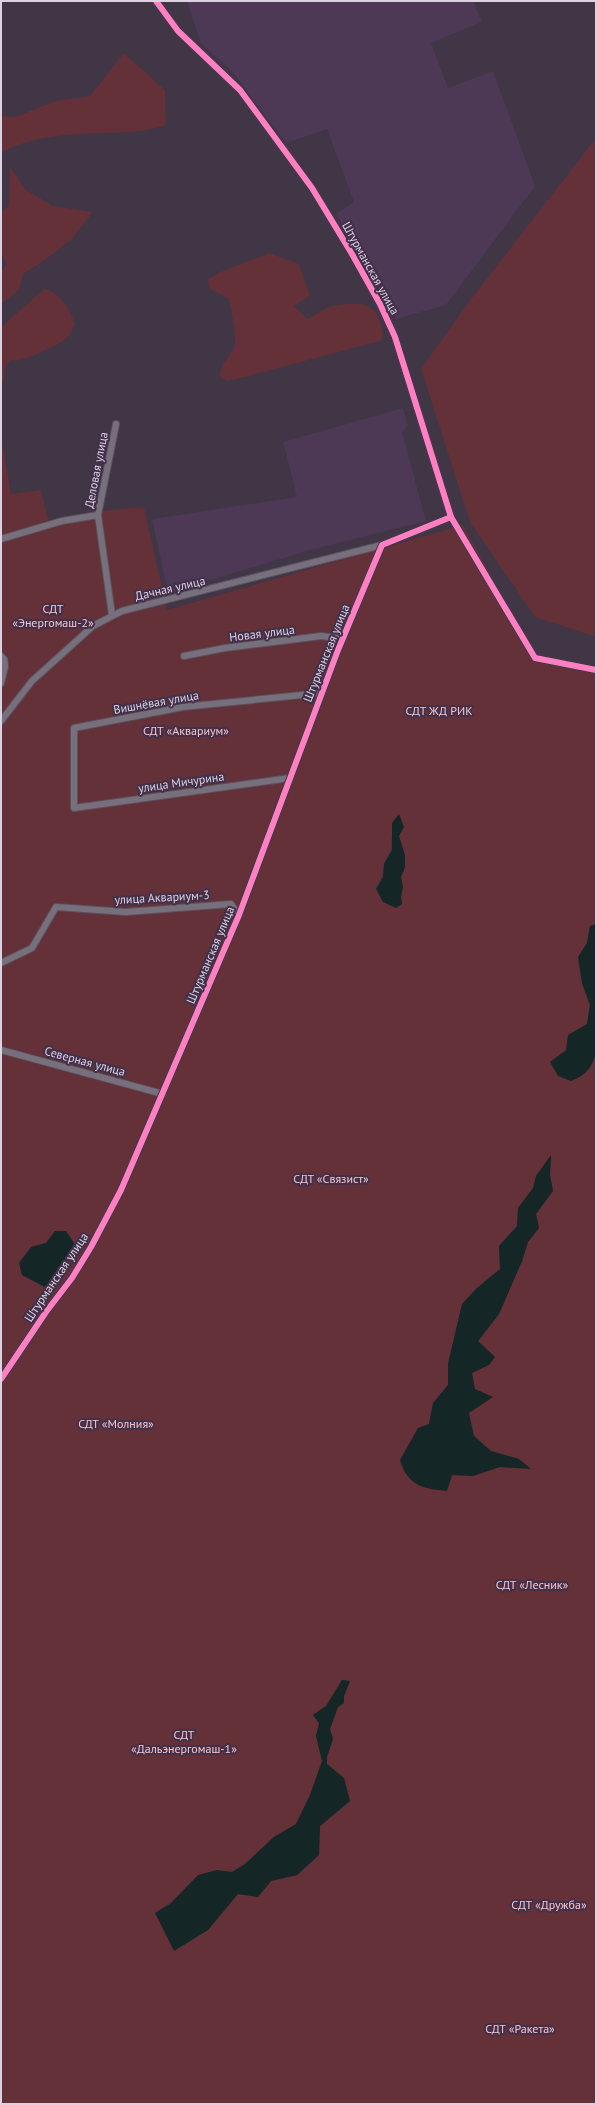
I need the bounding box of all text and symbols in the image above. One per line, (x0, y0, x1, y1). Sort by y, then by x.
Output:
street label: Штурманская улица (339, 219, 403, 317)
street label: Деловая улица (81, 431, 111, 509)
street label: Дачная улица (133, 573, 207, 603)
park label: СДТ «Энергомаш-2» (12, 601, 94, 630)
street label: Штурманская улица (300, 602, 352, 704)
street label: Новая улица (228, 622, 296, 644)
street label: Вишнёвая улица (112, 687, 200, 717)
park label: СДТ ЖД РИК (406, 703, 473, 718)
park label: СДТ «Аквариум» (143, 723, 229, 738)
street label: улица Мичурина (137, 769, 225, 795)
street label: улица Аквариум-3 (114, 887, 210, 907)
street label: Штурманская улица (183, 904, 237, 1006)
street label: Северная улица (43, 1043, 127, 1079)
park label: СДТ «Связист» (293, 1171, 369, 1186)
street label: Штурманская улица (21, 1230, 91, 1324)
park label: СДТ «Молния» (78, 1416, 154, 1431)
park label: СДТ «Лесник» (496, 1577, 569, 1592)
park label: СДТ «Дальэнергомаш-1» (131, 1727, 237, 1756)
park label: СДТ «Дружба» (511, 1897, 587, 1912)
park label: СДТ «Ракета» (485, 2021, 555, 2036)

